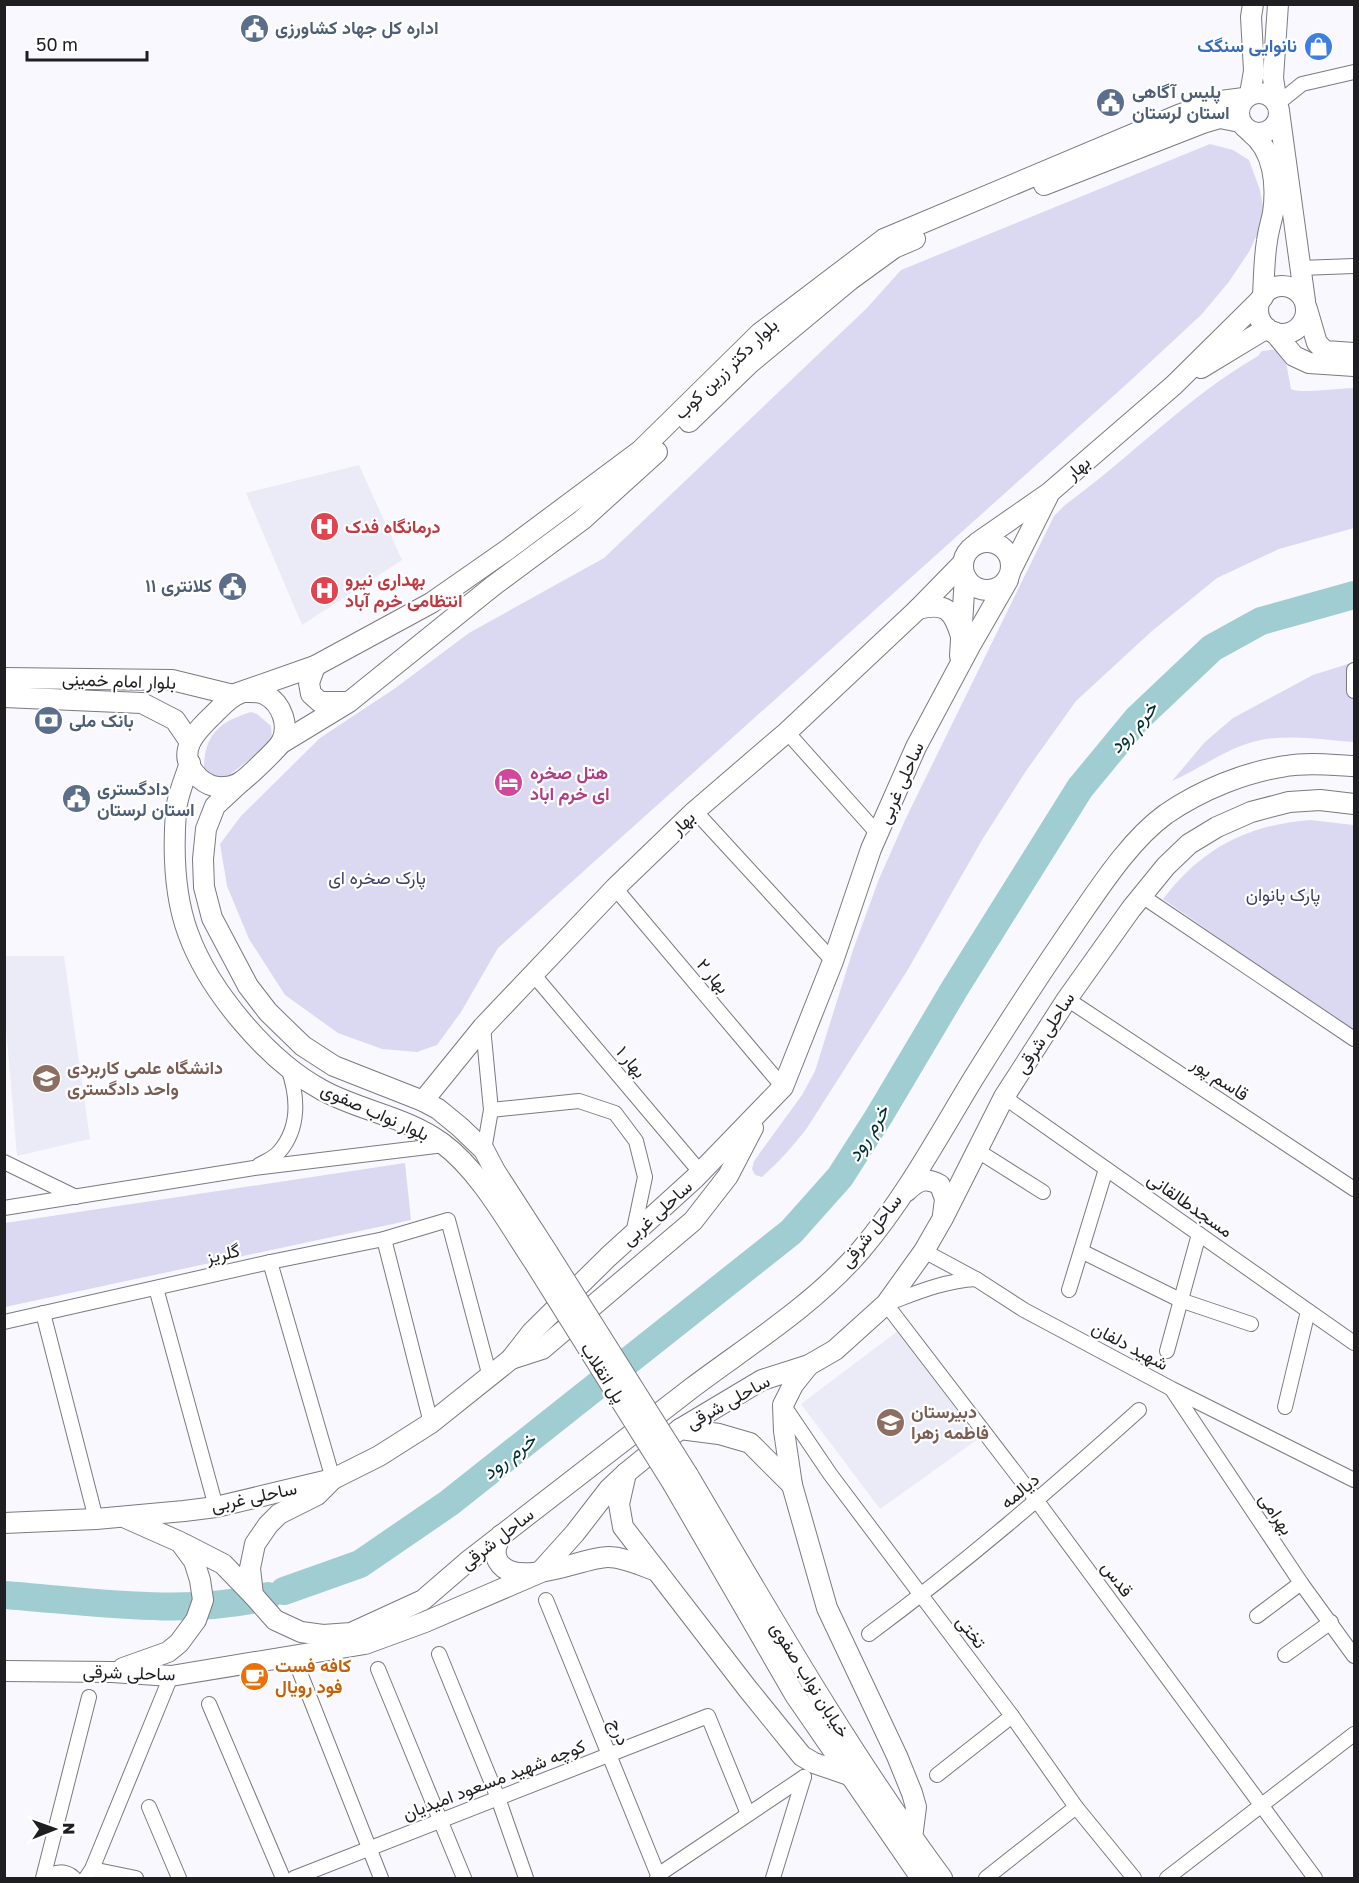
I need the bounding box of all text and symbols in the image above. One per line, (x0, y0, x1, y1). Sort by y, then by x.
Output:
public building icon: اداره کل جهاد کشاورزی (238, 12, 270, 44)
place label: اداره کل جهاد کشاورزی (275, 16, 439, 39)
scale bar (27, 24, 147, 62)
shop icon: نانوایی سنگک (1302, 30, 1334, 62)
text: 50 m (36, 33, 78, 55)
place label: نانوایی سنگک (1197, 34, 1297, 57)
place label: پلیس آگاهی استان لرستان (1132, 80, 1230, 124)
public building icon: پلیس آگاهی استان لرستان (1095, 86, 1127, 118)
street label: بلوار دکتر زرین کوب (669, 313, 782, 424)
street label: بهار (1060, 451, 1095, 485)
hospital icon: درمانگاه فدک (308, 511, 340, 543)
place label: درمانگاه فدک (345, 515, 441, 538)
place label: بهداری نیرو انتظامی خرم آباد (345, 568, 463, 613)
public building icon: کلانتری ۱۱ (217, 570, 249, 602)
place label: کلانتری ۱۱ (145, 574, 212, 597)
hospital icon: بهداری نیرو انتظامی خرم آباد (308, 574, 340, 606)
street label: بلوار امام خمینی (62, 667, 176, 695)
water label: خرم رود (1103, 695, 1164, 759)
bank icon: بانک ملی (32, 705, 64, 737)
place label: بانک ملی (69, 709, 134, 732)
street label: ساحلی غربی (872, 738, 929, 827)
place label: هتل صخره ای خرم اباد (530, 761, 610, 806)
hotel icon: هتل صخره ای خرم اباد (493, 767, 525, 799)
place label: دادگستری استان لرستان (97, 777, 195, 821)
public building icon: دادگستری استان لرستان (60, 783, 92, 815)
street label: بهار (665, 806, 700, 840)
park label: پارک صخره ای (328, 866, 426, 890)
park label: پارک بانوان (1246, 883, 1320, 907)
street label: بهار ۲ (692, 953, 735, 998)
street label: ساحلی شرقی (1010, 988, 1079, 1078)
street label: بهار ۱ (611, 1041, 651, 1082)
street label: قاسم پور (1186, 1051, 1253, 1106)
place label: دانشگاه علمی کاربردی واحد دادگستری (67, 1056, 223, 1100)
school or university icon: دانشگاه علمی کاربردی واحد دادگستری (30, 1062, 62, 1094)
street label: بلوار نواب صفوی (317, 1077, 433, 1146)
water label: خرم رود (841, 1100, 896, 1166)
street label: مسجدطالقانی (1143, 1167, 1237, 1242)
street label: ساحلی غربی (616, 1175, 697, 1250)
street label: ساحل شرقی (835, 1189, 907, 1272)
street label: گلریز (203, 1238, 242, 1269)
street label: شهید دلفان (1088, 1316, 1172, 1375)
street label: پل انقلاب (575, 1338, 631, 1408)
street label: ساحلی شرقی (682, 1369, 774, 1434)
place label: دبیرستان فاطمه زهرا (911, 1400, 989, 1444)
school or university icon: دبیرستان فاطمه زهرا (874, 1406, 906, 1438)
water label: خرم رود (477, 1426, 542, 1486)
street label: دیالمه (996, 1468, 1043, 1513)
street label: ساحلی غربی (209, 1476, 299, 1517)
street label: بهرامی (1254, 1488, 1299, 1539)
street label: ساحل شرقی (455, 1503, 538, 1575)
street label: قدس (1096, 1556, 1138, 1601)
street label: تختی (951, 1610, 992, 1653)
street label: خیابان نواب صفوی (766, 1618, 855, 1742)
place label: کافه فست فود رویال (275, 1654, 351, 1698)
street label: ساحلی شرقی (82, 1659, 176, 1686)
cafe icon: کافه فست فود رویال (238, 1660, 270, 1692)
street label: درج (603, 1715, 635, 1749)
street label: کوچه شهید مسعود امیدیان (399, 1734, 589, 1826)
north arrow (24, 1799, 84, 1859)
text: N (59, 1822, 79, 1835)

